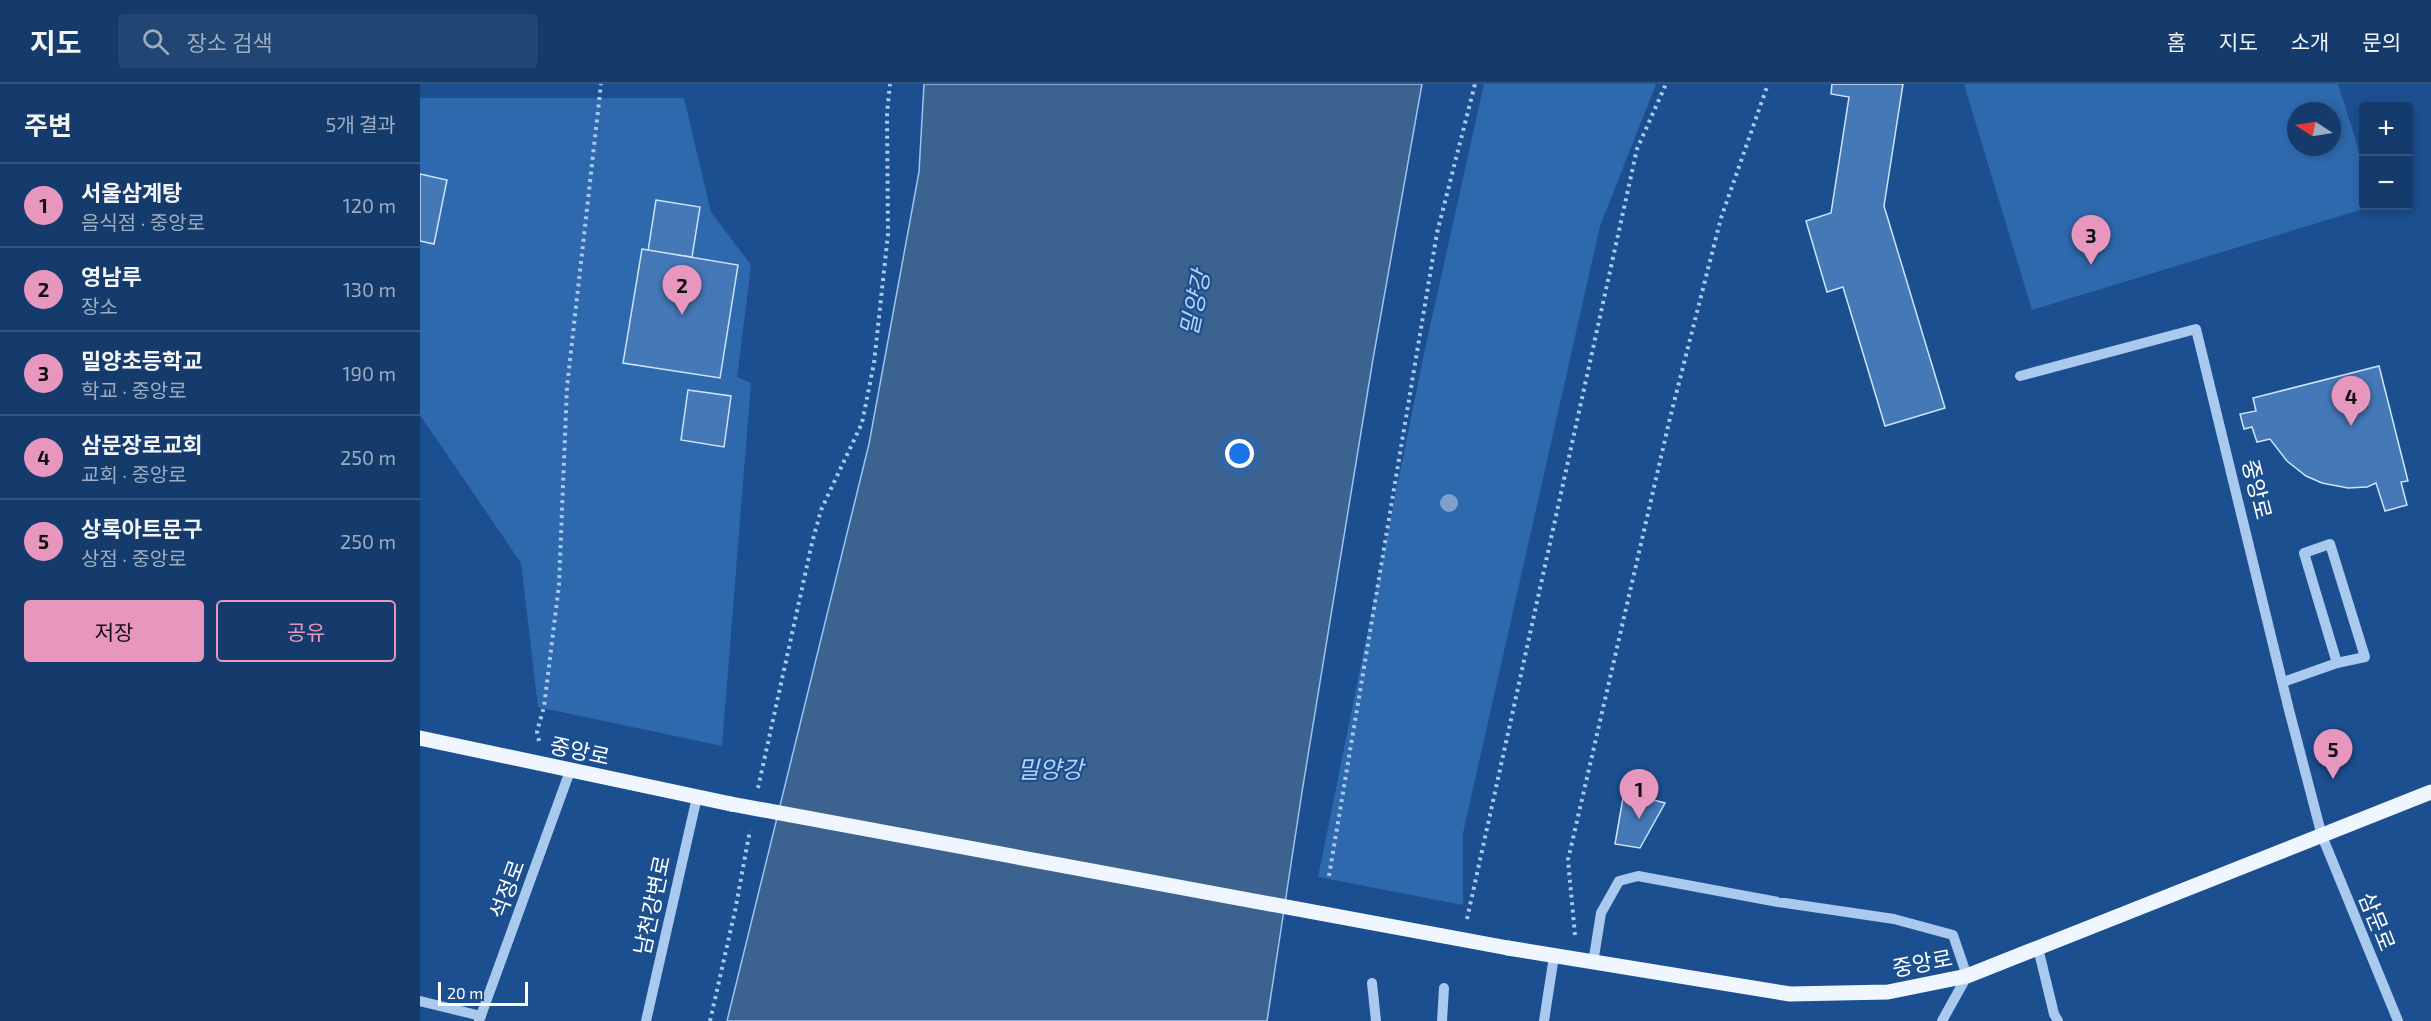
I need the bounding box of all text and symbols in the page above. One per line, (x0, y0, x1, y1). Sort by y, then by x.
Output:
search box (118, 14, 538, 68)
text: 지도 (30, 25, 82, 59)
icon: search (139, 25, 172, 58)
text: 장소 검색 (187, 29, 272, 55)
text: 홈 (2167, 29, 2186, 54)
text: 지도 (2219, 29, 2258, 54)
text: 소개 (2291, 29, 2329, 54)
text: 문의 (2362, 29, 2401, 54)
north arrow (2287, 102, 2341, 156)
map controls (2359, 102, 2413, 210)
button: + (2359, 102, 2413, 156)
text: 주변 (24, 109, 72, 140)
text: 5개 결과 (326, 112, 396, 136)
button: − (2359, 156, 2413, 210)
text: 서울삼계탕 (81, 179, 182, 205)
text: 1 (39, 193, 48, 217)
text: 120 m (343, 193, 396, 217)
text: 음식점 · 중앙로 (81, 210, 205, 234)
pin: 3 (2072, 216, 2110, 265)
text: 영남루 (81, 263, 142, 289)
water label: 밀양강 (1173, 265, 1216, 338)
pin: 2 (662, 266, 702, 315)
text: 2 (38, 277, 49, 301)
text: 130 m (343, 277, 396, 301)
text: 장소 (81, 294, 118, 318)
text: 밀양초등학교 (81, 347, 202, 373)
text: 3 (38, 361, 49, 385)
text: 190 m (343, 361, 396, 385)
pin: 4 (2332, 376, 2370, 426)
text: 학교 · 중앙로 (81, 378, 187, 402)
text: 삼문장로교회 (81, 431, 202, 457)
your location (1225, 439, 1254, 468)
text: 4 (37, 445, 50, 469)
text: 250 m (340, 445, 396, 469)
street label: 중앙로 (2238, 456, 2278, 522)
text: 교회 · 중앙로 (81, 462, 187, 486)
text: 상록아트문구 (81, 515, 202, 541)
text: 5 (38, 529, 49, 553)
text: 250 m (340, 529, 396, 553)
text: 상점 · 중앙로 (81, 546, 187, 570)
button: 저장 (24, 600, 204, 662)
button: 공유 (216, 600, 396, 662)
pin: 5 (2314, 730, 2352, 779)
street label: 중앙로 (548, 731, 612, 769)
water label: 밀양강 (1017, 754, 1086, 783)
pin: 1 (1620, 770, 1658, 819)
street label: 남천강변로 (628, 853, 674, 957)
street label: 석정로 (483, 856, 529, 922)
street label: 삼문로 (2355, 888, 2401, 954)
street label: 중앙로 (1890, 943, 1954, 981)
scale bar (438, 979, 528, 1006)
text: 20 m (447, 983, 483, 1002)

